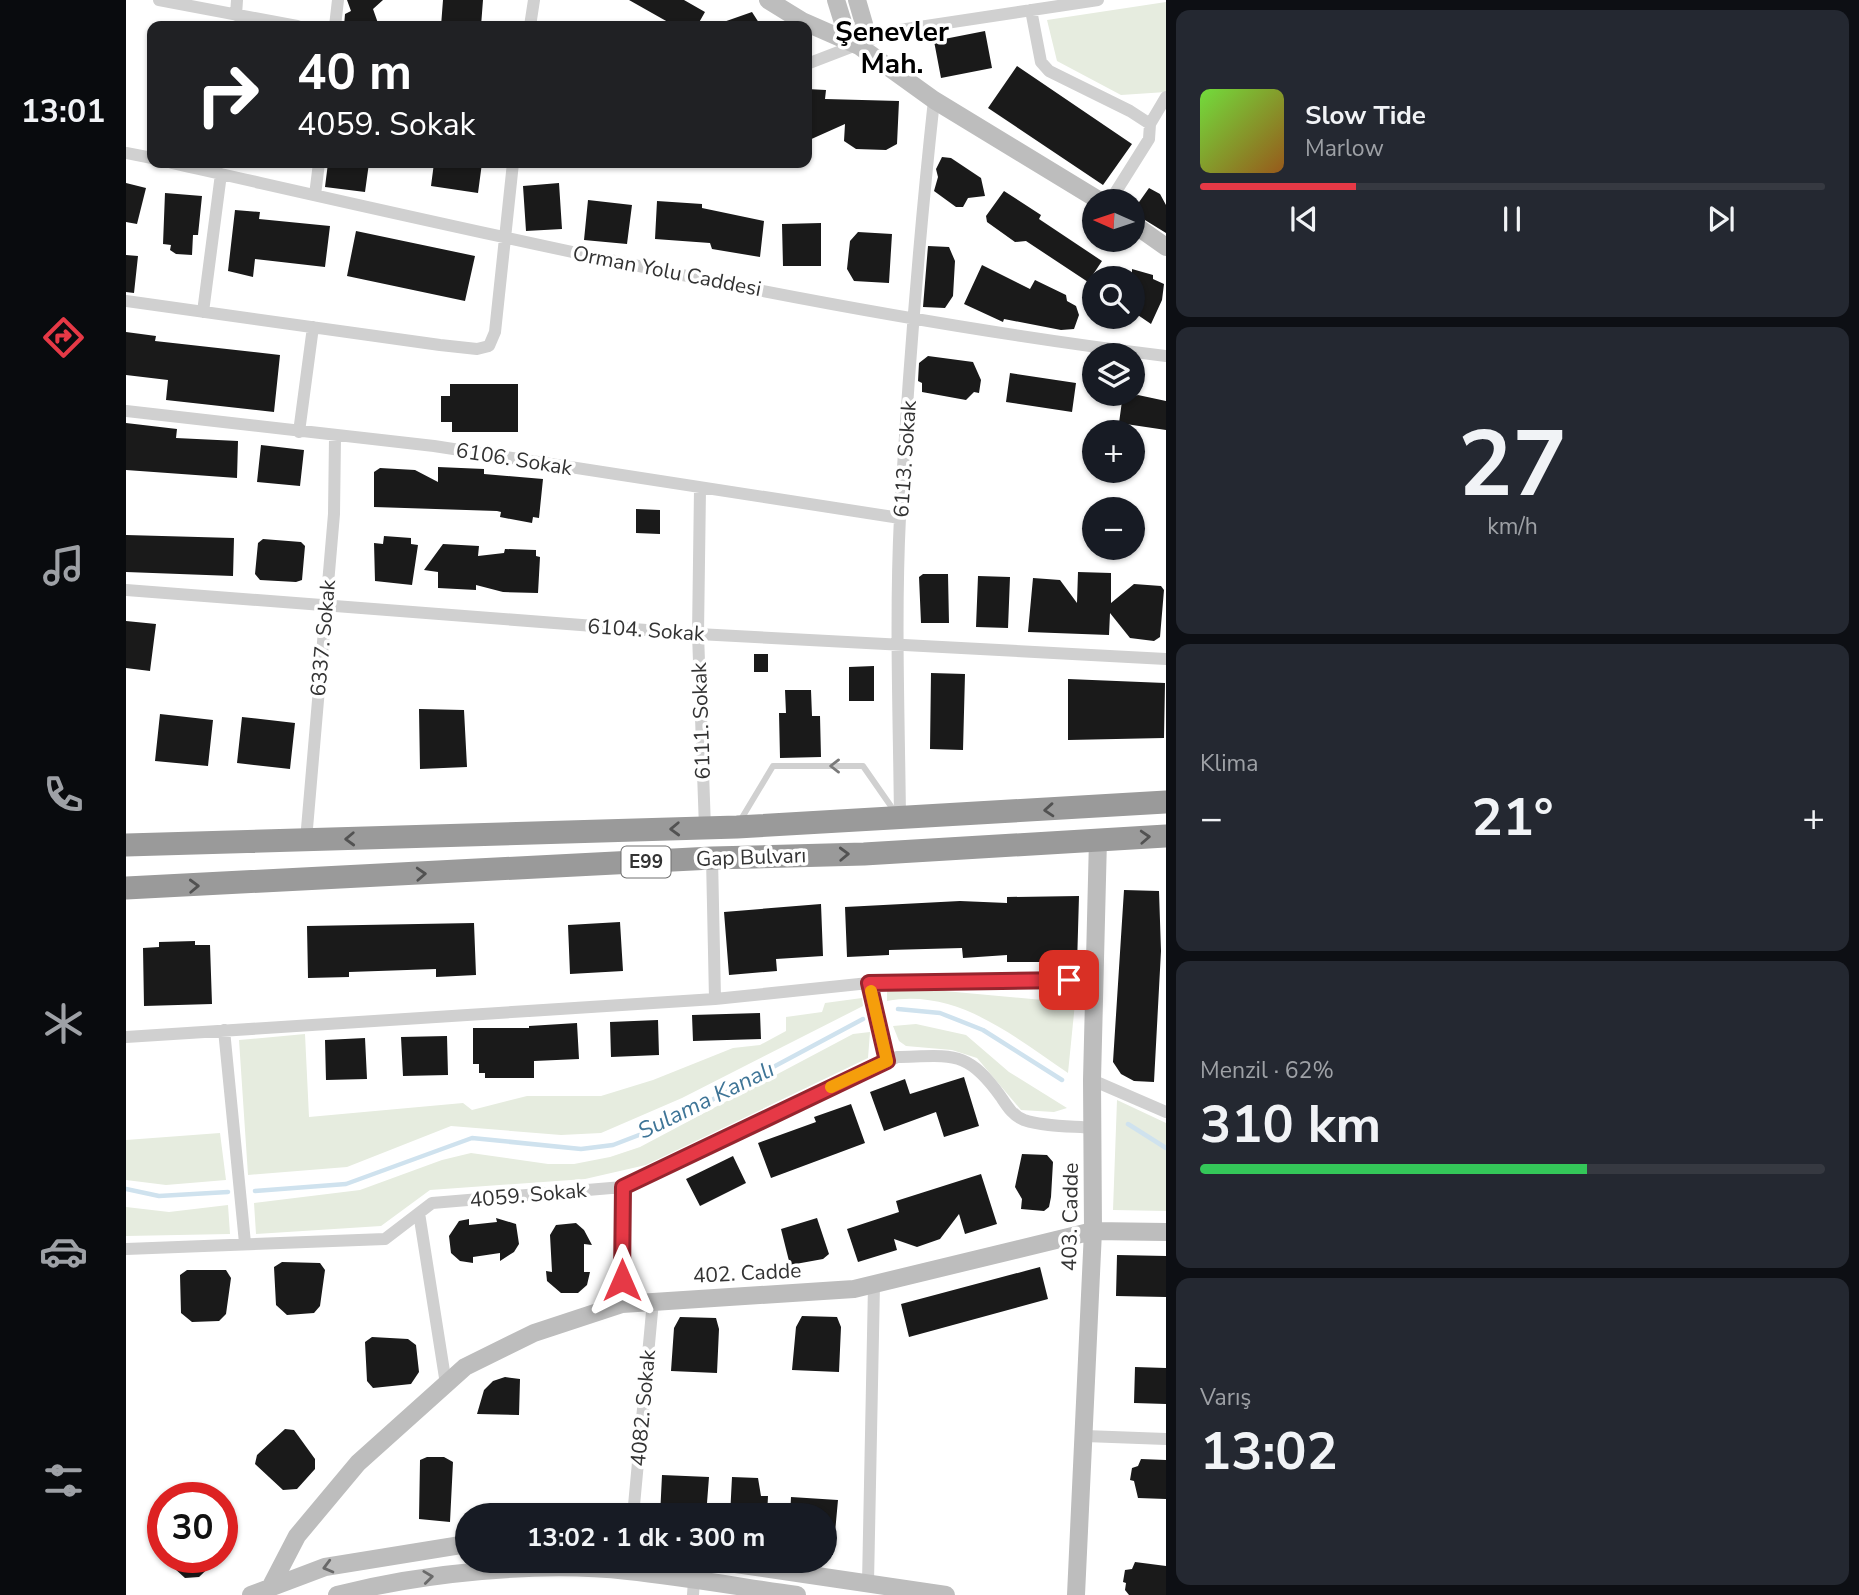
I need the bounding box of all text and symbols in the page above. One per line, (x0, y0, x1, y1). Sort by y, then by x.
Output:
district label: Şenevler Mah. (835, 13, 949, 83)
text: 40 m (297, 39, 412, 106)
icon: right (182, 49, 273, 140)
text: 13:01 (21, 90, 105, 133)
text: Slow Tide (1305, 98, 1426, 133)
text: 4059. Sokak (297, 103, 476, 146)
text: Marlow (1305, 133, 1384, 164)
north arrow (1082, 189, 1144, 252)
map controls (1082, 189, 1145, 560)
icon: previous (1285, 200, 1323, 238)
icon: pause (1493, 200, 1531, 238)
icon: next (1702, 200, 1740, 238)
street label: Orman Yolu Caddesi (570, 239, 764, 303)
button: search (1082, 266, 1145, 329)
icon: directions (39, 313, 88, 362)
button: layers (1082, 343, 1145, 406)
street label: 6113. Sokak (887, 399, 923, 518)
text: 27 (1458, 403, 1567, 527)
button: + (1082, 420, 1145, 483)
street label: 6106. Sokak (454, 436, 575, 482)
button: − (1082, 497, 1145, 560)
text: km/h (1487, 511, 1538, 542)
icon: music (39, 541, 88, 590)
street label: 6337. Sokak (304, 578, 342, 698)
street label: 6104. Sokak (587, 612, 706, 648)
street label: 6111. Sokak (685, 661, 717, 780)
text: Klima (1200, 748, 1258, 779)
one-way arrow (829, 758, 840, 774)
icon: phone (39, 770, 88, 819)
text: 21° (1471, 782, 1554, 853)
text: − (1200, 793, 1223, 844)
text: + (1802, 793, 1825, 844)
one-way arrow (1043, 802, 1054, 817)
one-way arrow (669, 821, 680, 837)
one-way arrow (1140, 829, 1151, 844)
one-way arrow (344, 831, 355, 846)
street label: Gap Bulvarı (695, 841, 807, 873)
road number: E99 (622, 846, 670, 877)
one-way arrow (839, 847, 850, 862)
one-way arrow (416, 867, 427, 882)
one-way arrow (189, 878, 200, 894)
pin (1039, 950, 1099, 1010)
icon: arrive (1050, 961, 1088, 999)
icon: climate (39, 999, 88, 1048)
water label: Sulama Kanalı (633, 1054, 779, 1146)
text: Menzil · 62% (1200, 1055, 1334, 1086)
text: 310 km (1200, 1089, 1381, 1160)
street label: 403. Cadde (1055, 1162, 1085, 1272)
street label: 4059. Sokak (468, 1176, 588, 1214)
icon: car (39, 1227, 88, 1276)
position arrow (585, 1243, 659, 1317)
street label: 402. Cadde (692, 1256, 802, 1290)
street label: 4082. Sokak (624, 1348, 662, 1468)
text: Varış (1200, 1382, 1251, 1413)
text: 13:02 (1200, 1416, 1338, 1487)
icon: filters (39, 1456, 88, 1505)
speed limit sign: 30 (147, 1482, 238, 1573)
text: 13:02 · 1 dk · 300 m (527, 1520, 765, 1555)
one-way arrow (322, 1559, 334, 1573)
one-way arrow (422, 1570, 434, 1585)

